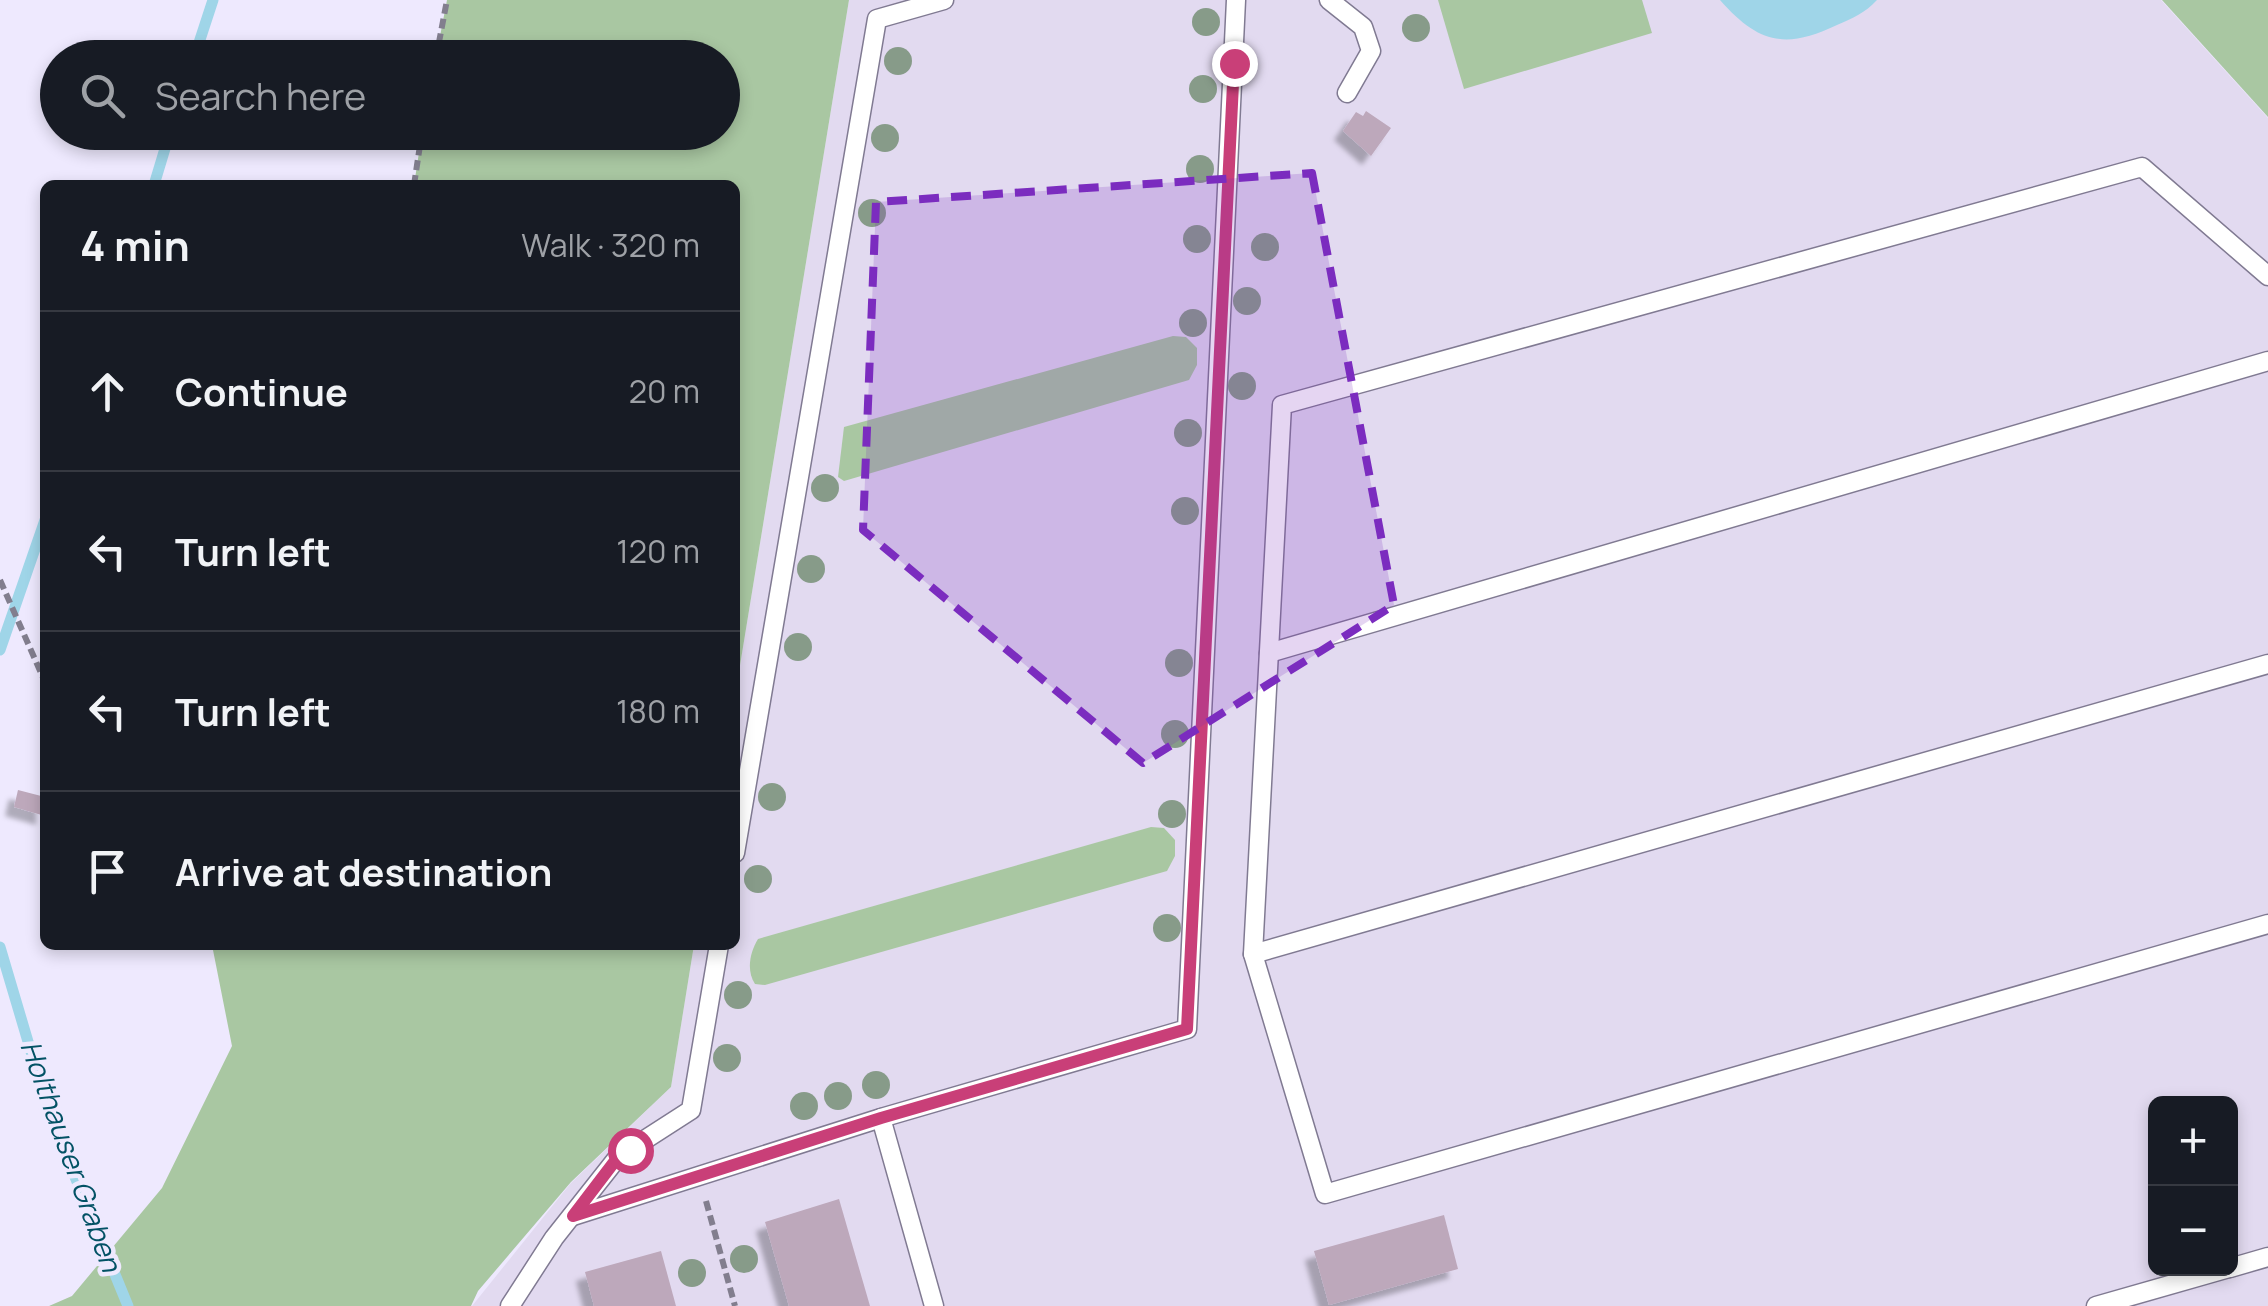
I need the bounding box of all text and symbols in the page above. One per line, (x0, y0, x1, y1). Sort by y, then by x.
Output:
search box (40, 40, 740, 150)
route end (1212, 41, 1258, 87)
icon: search (75, 68, 130, 123)
text: Search here (155, 69, 366, 121)
text: 4 min (80, 216, 190, 274)
text: Walk · 320 m (521, 223, 700, 267)
icon: ahead (80, 364, 135, 419)
text: Continue (175, 365, 348, 417)
text: 20 m (629, 369, 700, 413)
icon: left (80, 524, 135, 579)
text: Turn left (175, 525, 331, 577)
text: 120 m (616, 529, 700, 573)
icon: left (80, 684, 135, 739)
text: Turn left (175, 685, 331, 737)
text: 180 m (616, 689, 700, 733)
icon: arrive (80, 844, 135, 899)
text: Arrive at destination (175, 845, 552, 897)
water label: Holthauser Graben (13, 1035, 132, 1278)
map controls (2148, 1096, 2238, 1276)
button: + (2148, 1096, 2238, 1186)
route start (608, 1128, 654, 1174)
button: − (2148, 1186, 2238, 1276)

